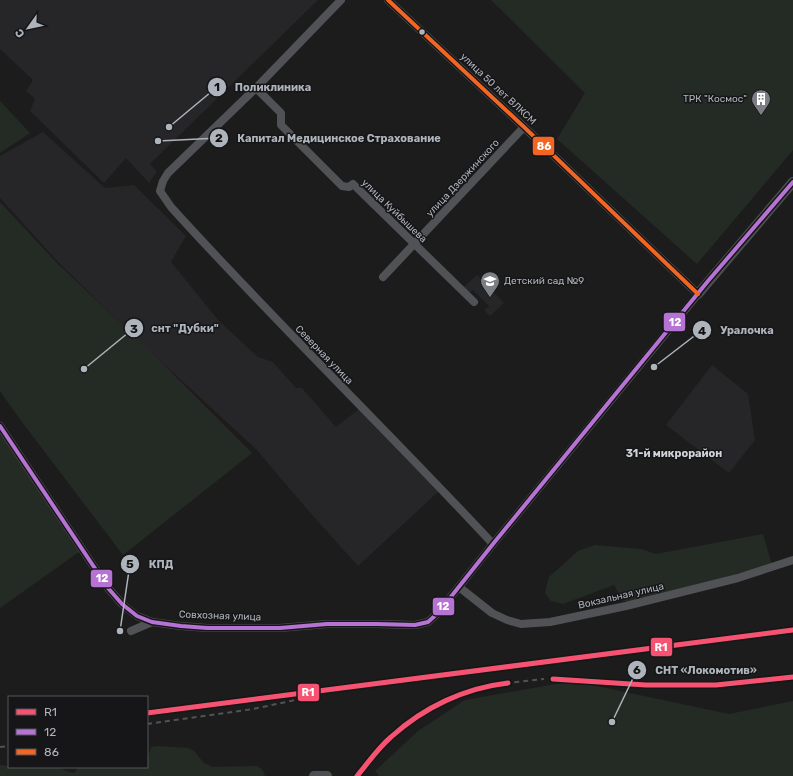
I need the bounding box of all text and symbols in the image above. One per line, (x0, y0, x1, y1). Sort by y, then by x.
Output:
north arrow (8, 8, 48, 48)
text: С (12, 26, 28, 40)
unlabelled marker (417, 27, 427, 37)
street label: улица 50 лет ВЛКСМ (458, 51, 538, 127)
callout: Поликлиника (207, 75, 320, 98)
text: 1 (214, 80, 220, 94)
text: Поликлиника (235, 81, 311, 94)
building icon: ТРК "Космос" (750, 88, 772, 116)
place label: ТРК "Космос" (683, 93, 747, 105)
callout: Капитал Медицинское Страхование (209, 126, 448, 149)
text: 2 (215, 131, 223, 145)
text: Капитал Медицинское Страхование (237, 132, 441, 145)
line badge: 86 (532, 136, 555, 156)
street label: улица Дзержинского (424, 137, 502, 219)
text: 86 (537, 140, 551, 153)
street label: улица Куйбышева (359, 177, 429, 245)
school or university icon: Детский сад №9 (479, 270, 501, 298)
place label: Детский сад №9 (504, 275, 584, 287)
line badge: 12 (663, 312, 686, 332)
text: 12 (669, 316, 681, 329)
callout: снт "Дубки" (124, 317, 227, 340)
callout: Уралочка (692, 319, 782, 342)
text: 3 (130, 322, 138, 336)
text: снт "Дубки" (151, 322, 219, 335)
street label: Северная улица (293, 323, 355, 387)
text: 4 (698, 324, 706, 338)
text: Уралочка (720, 324, 774, 337)
district label: 31-й микрорайон (626, 447, 722, 460)
callout: КПД (120, 553, 181, 576)
text: 5 (126, 557, 134, 571)
text: КПД (149, 558, 174, 571)
line badge: 12 (90, 569, 113, 588)
text: 12 (96, 572, 108, 585)
street label: Вокзальная улица (577, 580, 665, 612)
line badge: 12 (432, 597, 455, 616)
text: 12 (437, 600, 449, 613)
street label: Совхозная улица (179, 609, 261, 623)
line badge: R1 (650, 637, 673, 657)
text: R1 (654, 641, 668, 654)
callout: СНТ «Локомотив» (627, 658, 765, 681)
text: 6 (633, 663, 641, 677)
text: СНТ «Локомотив» (655, 664, 757, 677)
line badge: R1 (297, 683, 320, 702)
text: R1 (301, 686, 315, 699)
legend (8, 696, 148, 768)
text: R1 (44, 705, 57, 719)
text: 12 (44, 725, 56, 739)
text: 86 (44, 745, 59, 759)

